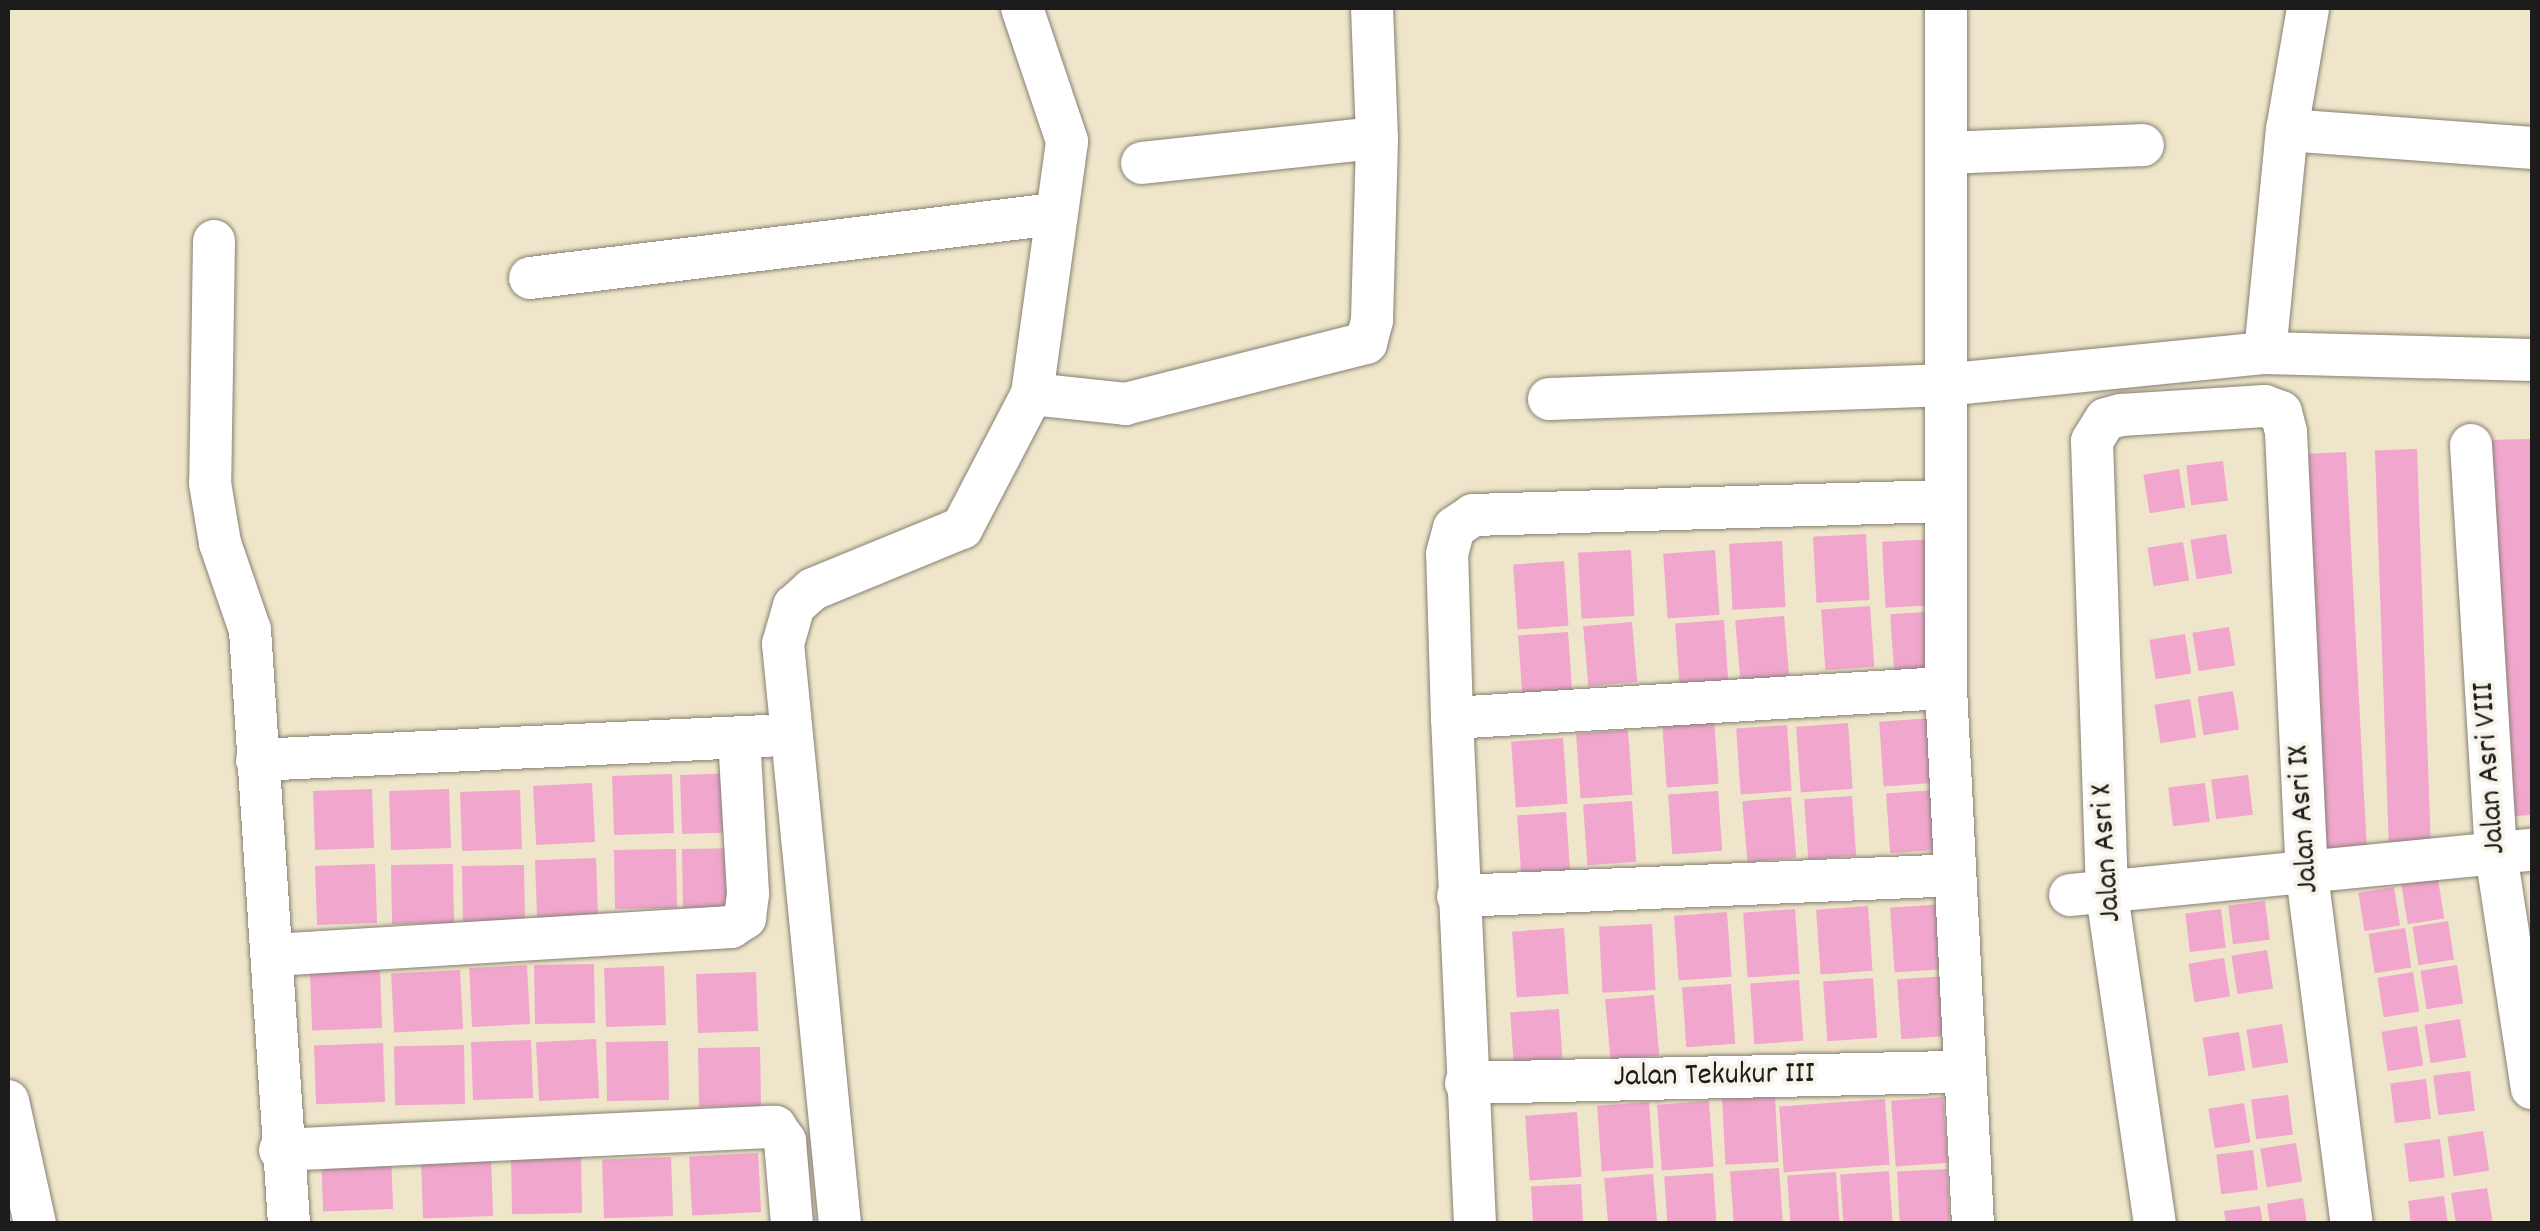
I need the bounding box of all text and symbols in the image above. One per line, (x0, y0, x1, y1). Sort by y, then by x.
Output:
street label: Jalan Asri VIII (2466, 681, 2516, 855)
street label: Jalan Asri IX (2281, 744, 2329, 894)
street label: Jalan Asri X (2084, 782, 2132, 924)
street label: Jalan Tekukur III (1613, 1056, 1815, 1098)

